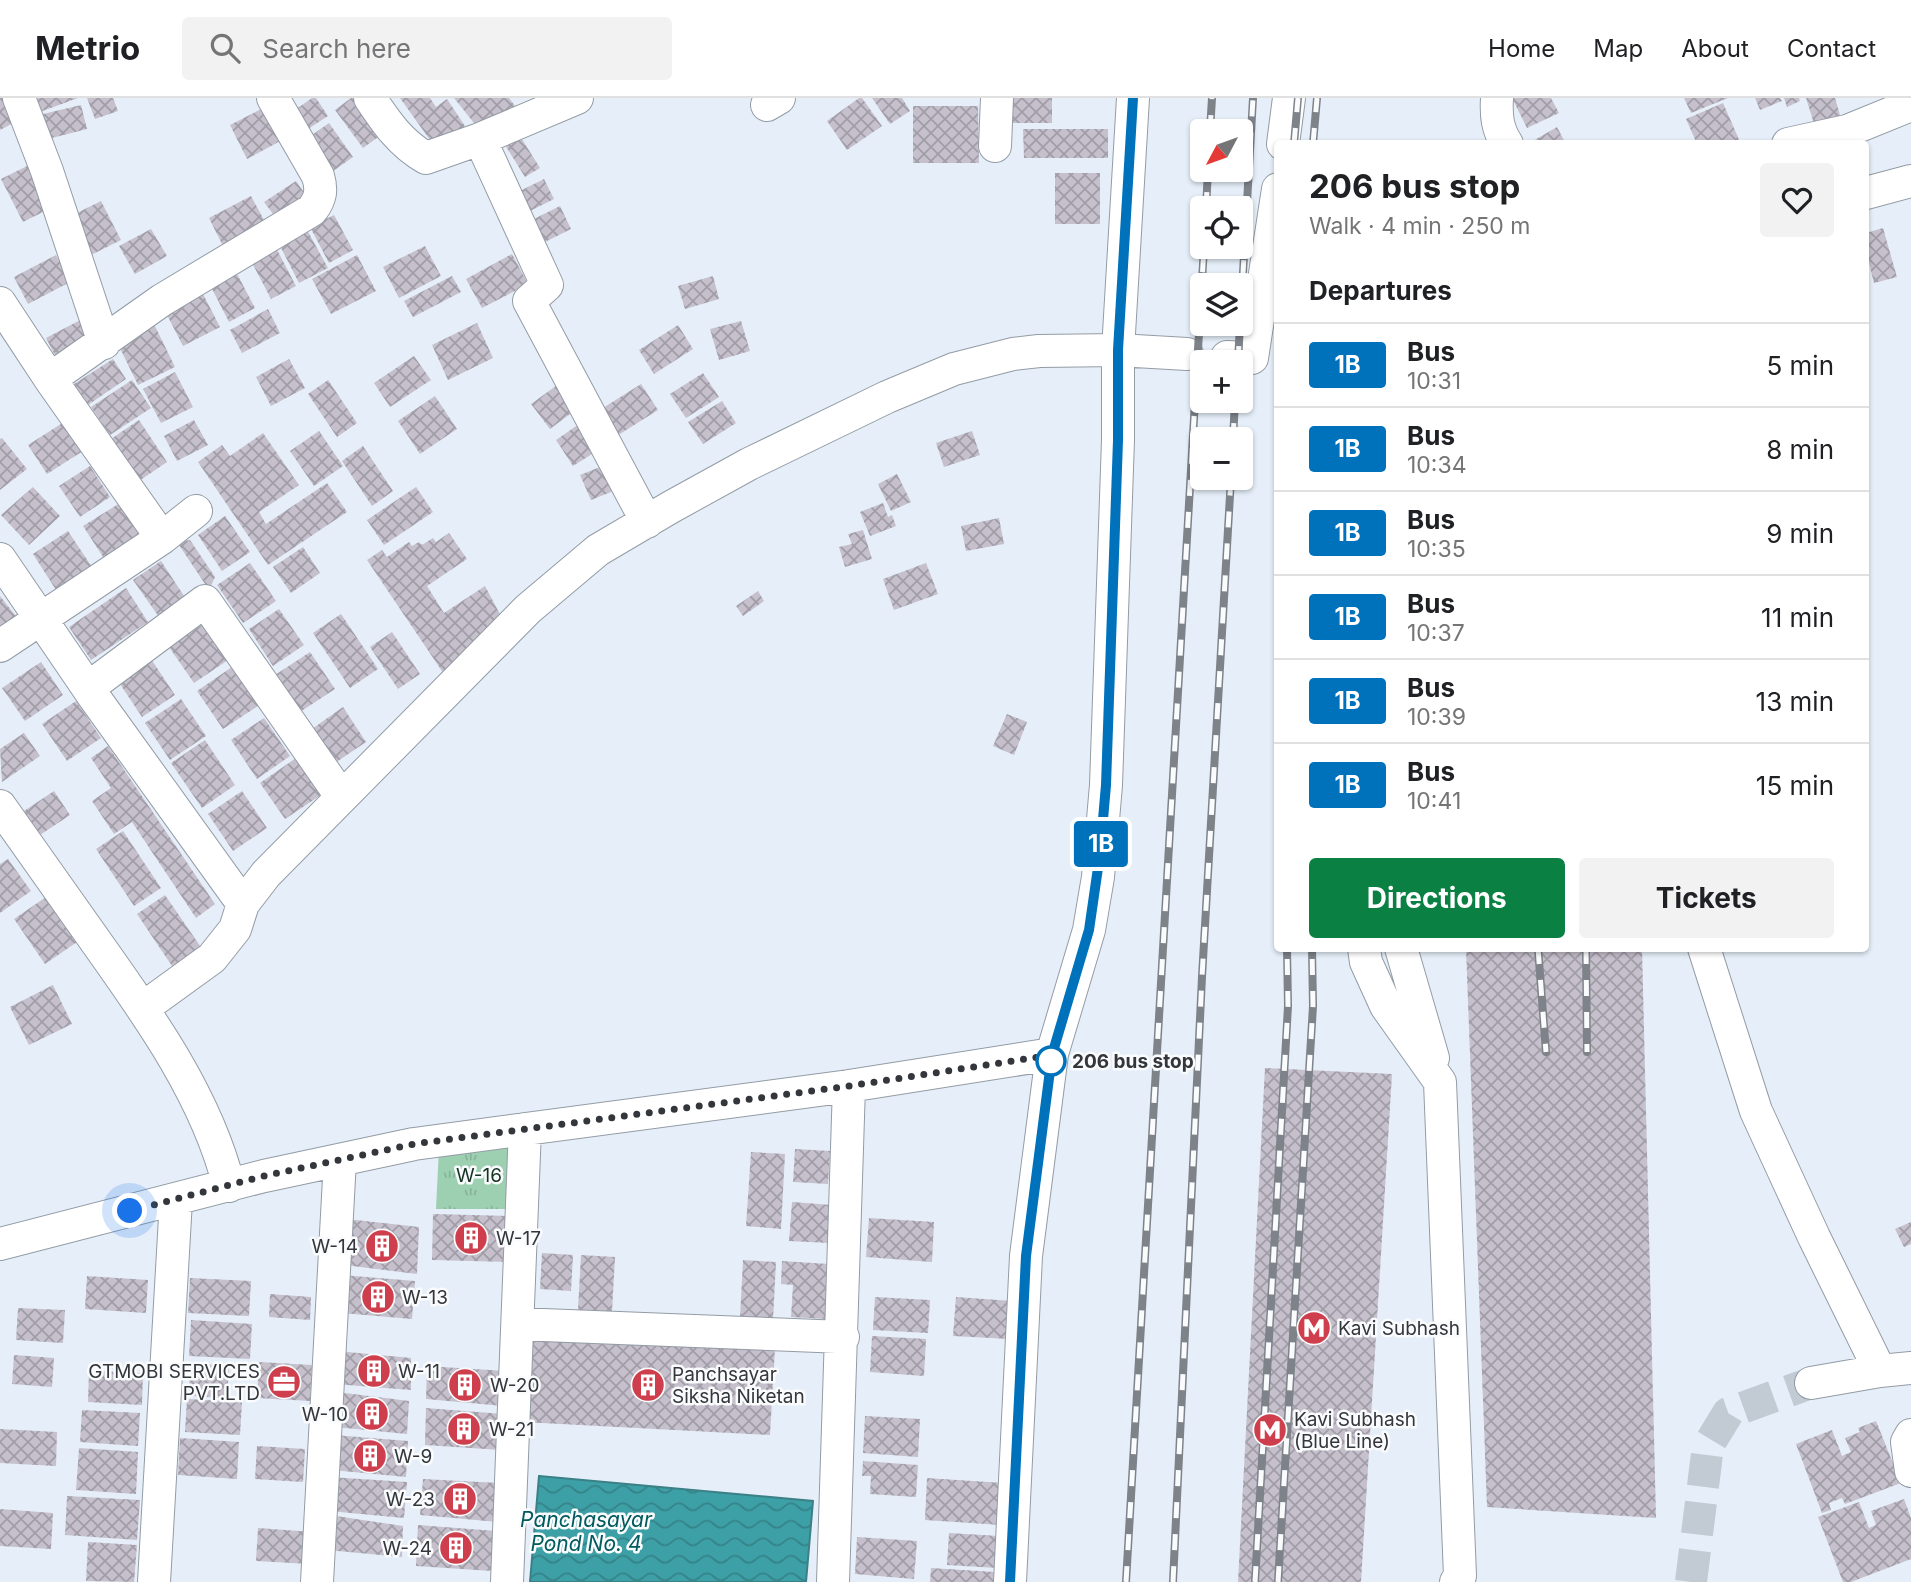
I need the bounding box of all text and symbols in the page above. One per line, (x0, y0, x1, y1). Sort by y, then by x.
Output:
search box (182, 17, 672, 80)
text: Metrio (35, 28, 140, 68)
icon: search (206, 29, 244, 67)
text: Search here (262, 33, 411, 64)
text: Home (1488, 34, 1555, 63)
text: Map (1593, 34, 1643, 63)
text: About (1681, 34, 1749, 63)
text: Contact (1787, 34, 1876, 63)
north arrow (1190, 119, 1253, 182)
map controls (1190, 119, 1253, 490)
button: heart (1760, 163, 1834, 237)
text: 206 bus stop (1309, 166, 1520, 206)
button: locate (1190, 196, 1253, 259)
text: Walk · 4 min · 250 m (1309, 212, 1531, 240)
button: layers (1190, 273, 1253, 336)
text: Departures (1309, 275, 1452, 306)
text: Bus (1407, 336, 1455, 367)
button: + (1190, 350, 1253, 413)
text: 1B (1334, 350, 1361, 379)
text: 5 min (1766, 350, 1834, 381)
text: 10:31 (1407, 367, 1461, 395)
text: Bus (1407, 420, 1455, 451)
button: − (1190, 427, 1253, 490)
text: 1B (1334, 434, 1361, 463)
text: 8 min (1766, 434, 1834, 465)
text: 10:34 (1407, 451, 1467, 479)
text: Bus (1407, 504, 1455, 535)
text: 1B (1334, 518, 1361, 547)
text: 9 min (1766, 518, 1834, 549)
text: 10:35 (1407, 535, 1466, 563)
text: Bus (1407, 588, 1455, 619)
text: 1B (1334, 602, 1361, 631)
text: 11 min (1761, 602, 1834, 633)
text: 10:37 (1407, 619, 1465, 647)
text: Bus (1407, 672, 1455, 703)
text: 1B (1334, 686, 1361, 715)
text: 13 min (1756, 686, 1834, 717)
text: 10:39 (1407, 703, 1466, 731)
text: Bus (1407, 756, 1455, 787)
text: 1B (1334, 770, 1361, 799)
text: 15 min (1756, 770, 1834, 801)
text: 10:41 (1407, 787, 1461, 815)
line badge: 1B (1070, 821, 1132, 867)
text: 1B (1088, 829, 1114, 858)
button: Directions (1309, 858, 1565, 938)
button: Tickets (1579, 858, 1834, 938)
marker: 206 bus stop (1036, 1046, 1066, 1076)
place label: 206 bus stop (1072, 1050, 1194, 1073)
park label: W-16 (456, 1164, 502, 1187)
your location (112, 1193, 147, 1228)
building icon: W-17 (452, 1219, 490, 1257)
building icon: W-14 (363, 1227, 401, 1265)
place label: W-17 (496, 1227, 541, 1250)
place label: W-14 (312, 1235, 358, 1258)
building icon: W-13 (359, 1278, 397, 1316)
place label: W-13 (402, 1286, 448, 1309)
metro station icon: Kavi Subhash (1295, 1309, 1333, 1347)
place label: Kavi Subhash (1338, 1317, 1460, 1340)
building icon: W-11 (355, 1352, 393, 1390)
place label: GTMOBI SERVICES PVT.LTD (88, 1360, 260, 1405)
place label: W-11 (398, 1360, 440, 1383)
office icon: GTMOBI SERVICES PVT.LTD (265, 1363, 303, 1401)
place label: Panchsayar Siksha Niketan (672, 1363, 805, 1408)
building icon: W-20 (446, 1366, 484, 1404)
building icon: Panchsayar Siksha Niketan (629, 1366, 667, 1404)
place label: W-20 (490, 1374, 539, 1397)
building icon: W-10 (353, 1395, 391, 1433)
place label: W-10 (302, 1403, 348, 1426)
place label: Kavi Subhash (Blue Line) (1294, 1408, 1416, 1453)
building icon: W-21 (445, 1410, 483, 1448)
metro station icon: Kavi Subhash (Blue Line) (1251, 1411, 1289, 1449)
place label: W-21 (489, 1418, 534, 1441)
building icon: W-9 (351, 1437, 389, 1475)
place label: W-9 (394, 1445, 432, 1468)
building icon: W-23 (441, 1480, 479, 1518)
place label: W-23 (386, 1488, 435, 1511)
water label: Panchasayar Pond No. 4 (520, 1507, 653, 1556)
building icon: W-24 (437, 1529, 475, 1567)
place label: W-24 (383, 1537, 432, 1560)

